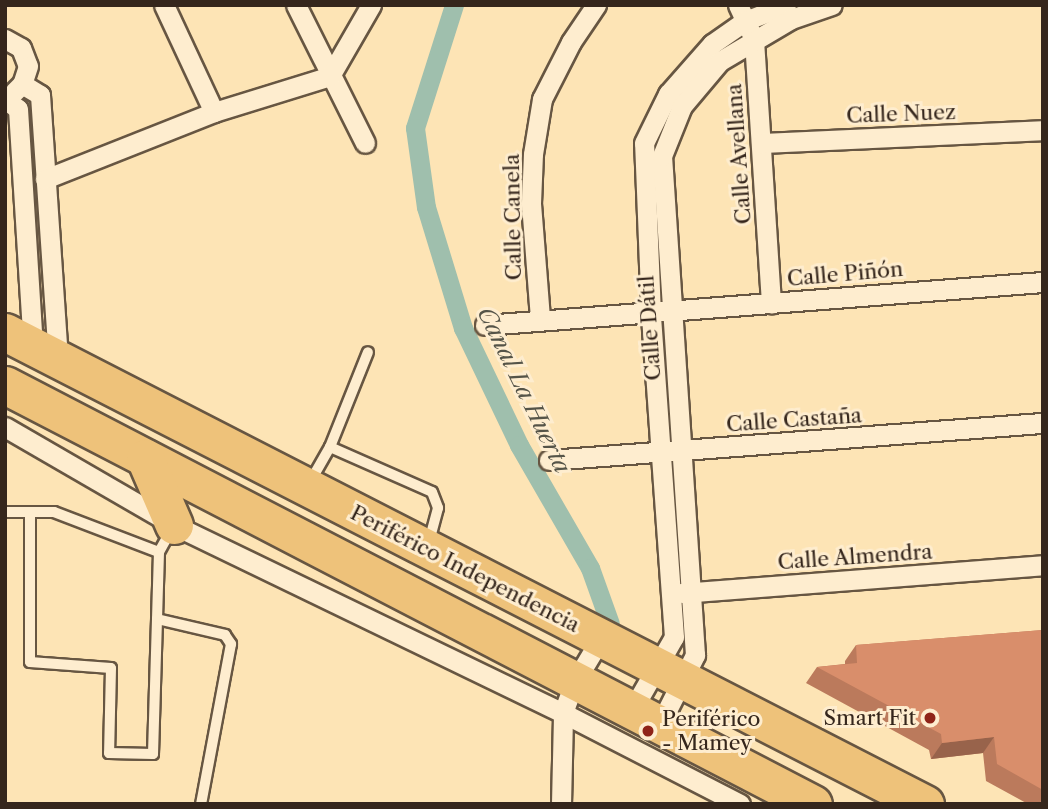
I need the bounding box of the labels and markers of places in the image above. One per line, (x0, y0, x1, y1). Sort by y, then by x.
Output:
place label: Smart Fit (824, 705, 916, 731)
place label: Periférico - Mamey (662, 706, 760, 756)
marker: Smart Fit (922, 710, 938, 726)
marker: Periférico - Mamey (640, 723, 656, 739)

